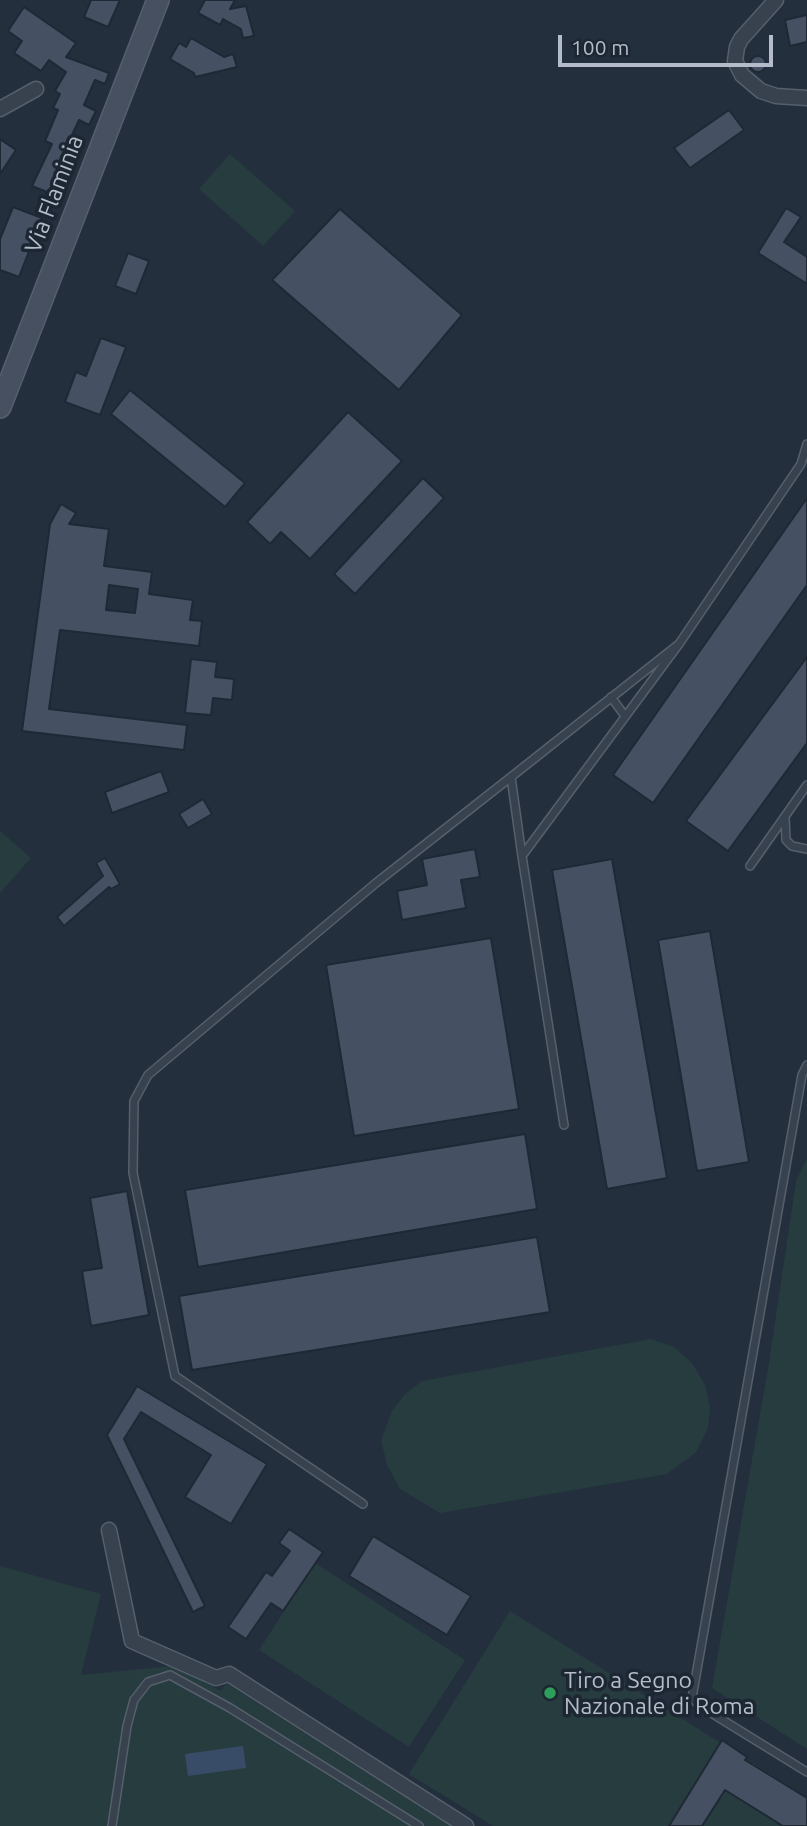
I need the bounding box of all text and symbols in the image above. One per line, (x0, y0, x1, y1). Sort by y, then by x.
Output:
scale bar (562, 21, 777, 65)
text: 100 m (571, 35, 629, 59)
street label: Via Flaminia (19, 131, 89, 257)
place label: Tiro a Segno Nazionale di Roma (564, 1666, 755, 1720)
marker: Tiro a Segno Nazionale di Roma (542, 1685, 558, 1701)

